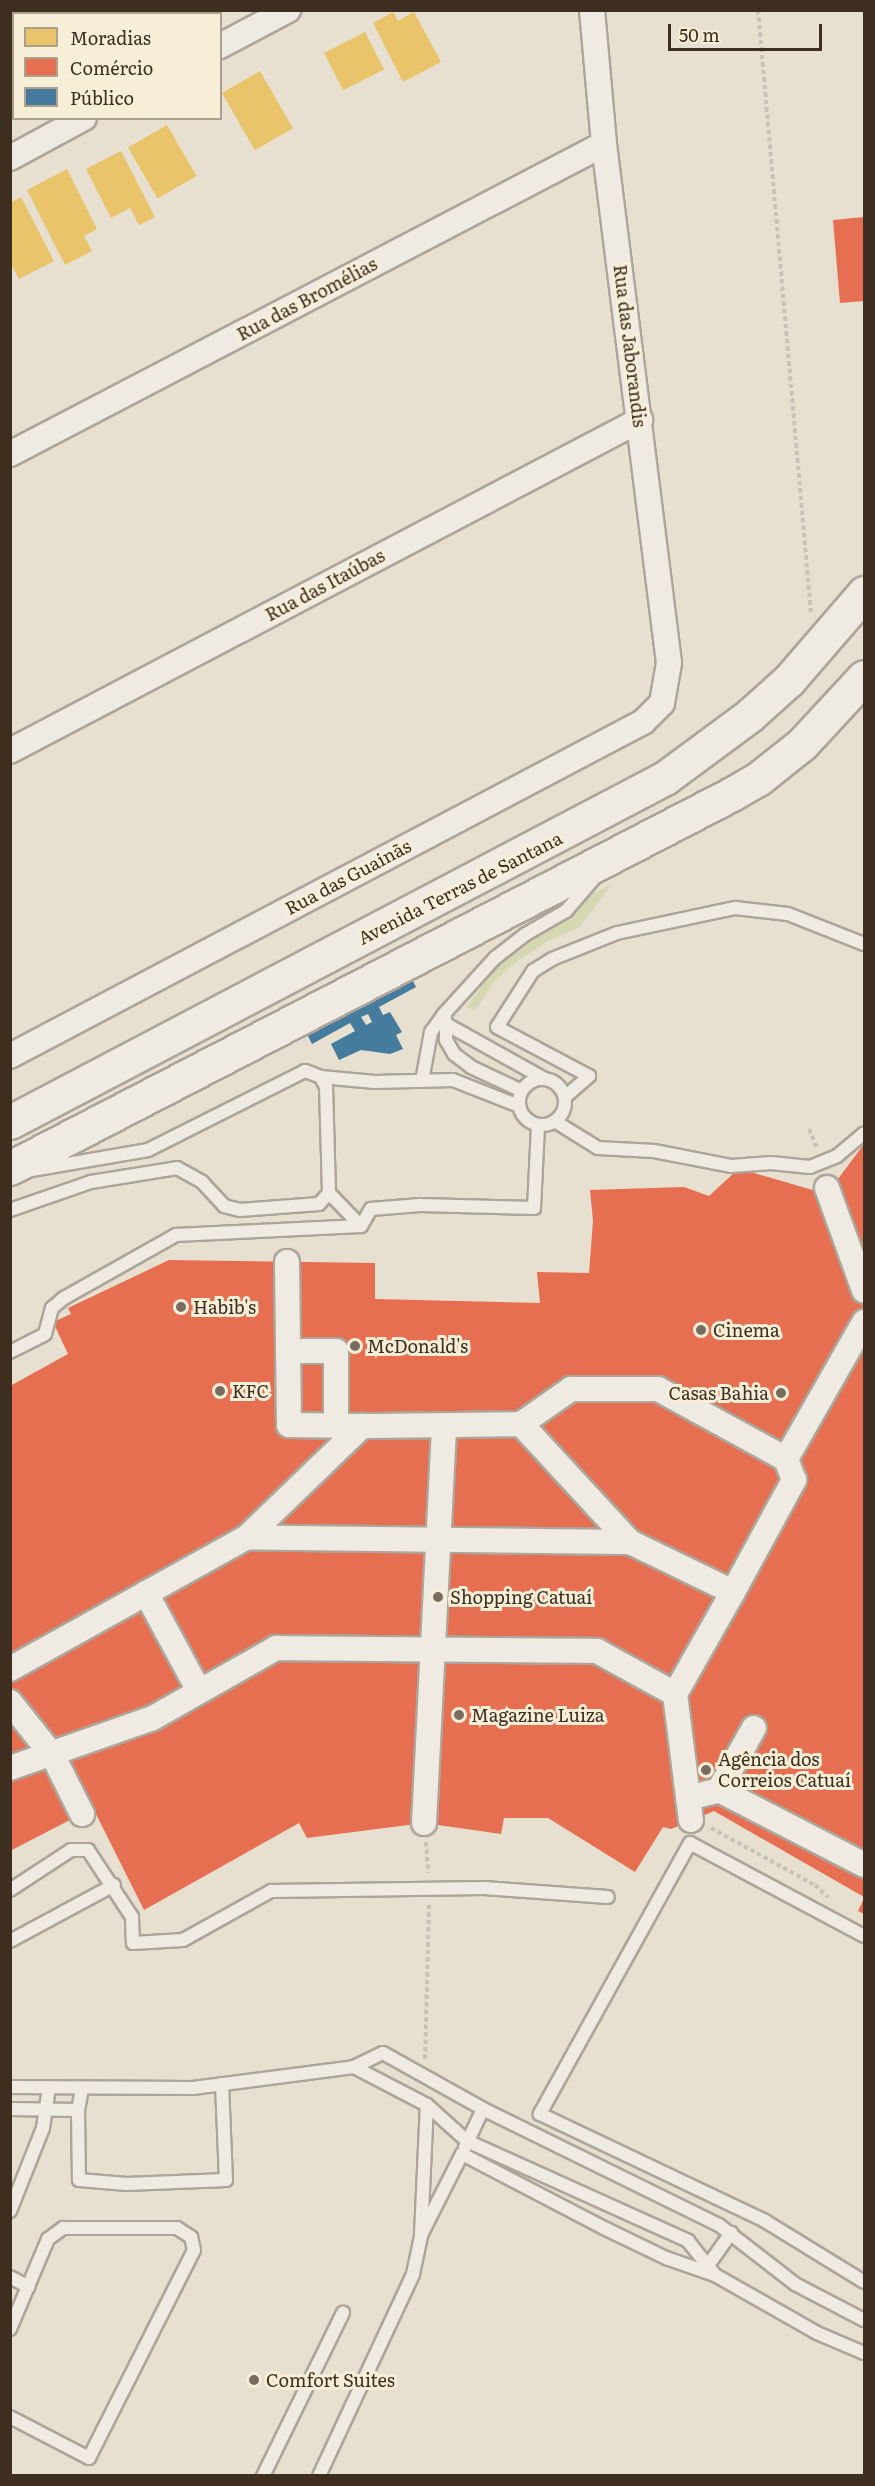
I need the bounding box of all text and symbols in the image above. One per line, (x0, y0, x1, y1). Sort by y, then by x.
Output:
legend (12, 12, 222, 120)
scale bar (671, 12, 826, 50)
text: 50 m (679, 21, 720, 48)
text: Moradias (70, 24, 151, 51)
text: Comércio (70, 54, 153, 81)
text: Público (70, 84, 134, 111)
street label: Rua das Bromélias (233, 253, 381, 345)
street label: Rua das Jaborandis (609, 263, 651, 429)
street label: Rua das Itaúbas (262, 544, 388, 626)
street label: Avenida Terras de Santana (354, 827, 566, 949)
street label: Rua das Guainãs (281, 835, 415, 919)
place label: Habib's (193, 1296, 256, 1318)
marker: Habib's (174, 1300, 188, 1314)
place label: Cinema (713, 1319, 780, 1341)
marker: Cinema (694, 1323, 708, 1337)
place label: McDonald's (367, 1335, 468, 1357)
marker: McDonald's (348, 1339, 362, 1353)
place label: KFC (232, 1380, 269, 1402)
place label: Casas Bahia (668, 1382, 769, 1404)
marker: KFC (213, 1384, 227, 1398)
marker: Casas Bahia (774, 1386, 788, 1400)
place label: Shopping Catuaí (450, 1586, 592, 1608)
marker: Shopping Catuaí (431, 1590, 445, 1604)
place label: Magazine Luiza (471, 1704, 604, 1726)
marker: Magazine Luiza (452, 1708, 466, 1722)
place label: Agência dos Correios Catuaí (718, 1749, 851, 1792)
marker: Agência dos Correios Catuaí (699, 1763, 713, 1777)
place label: Comfort Suites (266, 2369, 395, 2391)
marker: Comfort Suites (247, 2373, 261, 2387)

